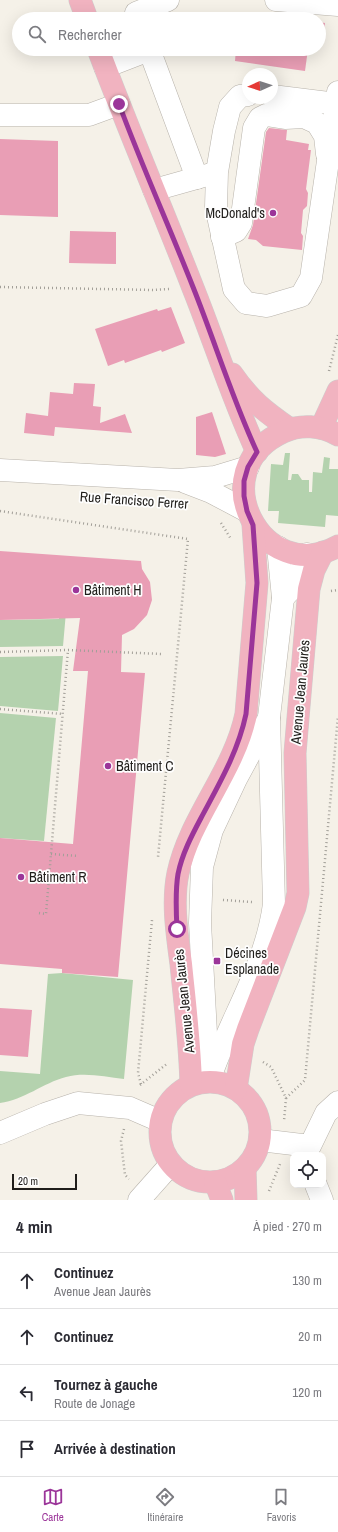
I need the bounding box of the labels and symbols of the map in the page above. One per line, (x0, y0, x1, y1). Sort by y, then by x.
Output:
north arrow (242, 68, 278, 104)
route end (110, 95, 128, 113)
place label: McDonald's (205, 204, 265, 222)
marker: McDonald's (268, 208, 278, 218)
street label: Rue Francisco Ferrer (79, 487, 189, 513)
place label: Bâtiment H (84, 581, 141, 599)
marker: Bâtiment H (71, 585, 81, 595)
street label: Avenue Jean Jaurès (286, 639, 314, 746)
place label: Bâtiment C (116, 757, 173, 775)
marker: Bâtiment C (103, 761, 113, 771)
place label: Bâtiment R (29, 868, 86, 886)
marker: Bâtiment R (16, 872, 26, 882)
route start (168, 920, 186, 938)
place label: Décines Esplanade (225, 944, 279, 978)
street label: Avenue Jean Jaurès (170, 948, 199, 1055)
marker: Décines Esplanade (212, 956, 222, 966)
scale bar (12, 1172, 77, 1191)

